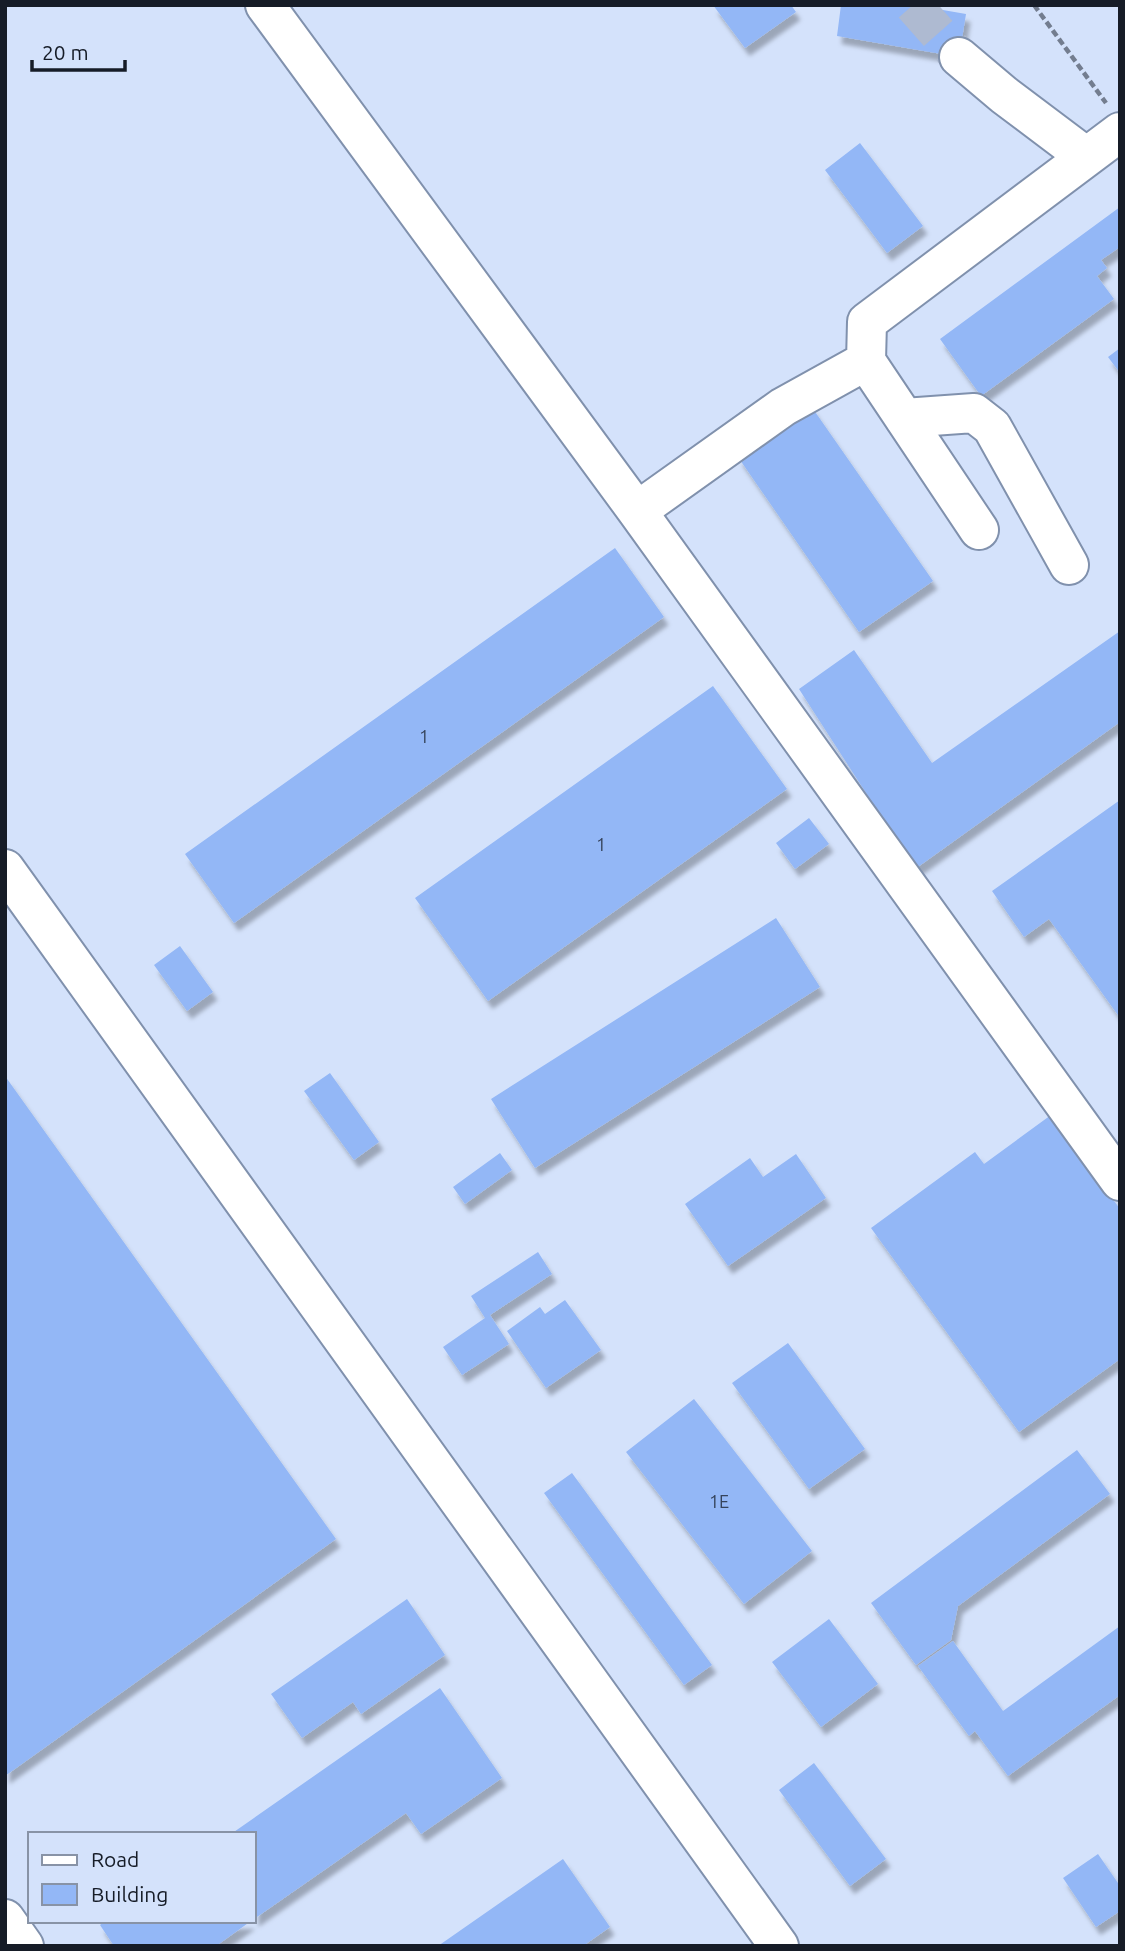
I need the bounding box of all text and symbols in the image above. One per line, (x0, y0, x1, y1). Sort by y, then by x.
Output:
scale bar (32, 28, 124, 72)
text: 20 m (42, 40, 89, 64)
house number: 1 (419, 726, 429, 746)
house number: 1 (596, 834, 606, 854)
house number: 1Е (709, 1491, 729, 1511)
legend (28, 1832, 256, 1923)
text: Road (91, 1847, 139, 1871)
text: Building (91, 1882, 168, 1906)

